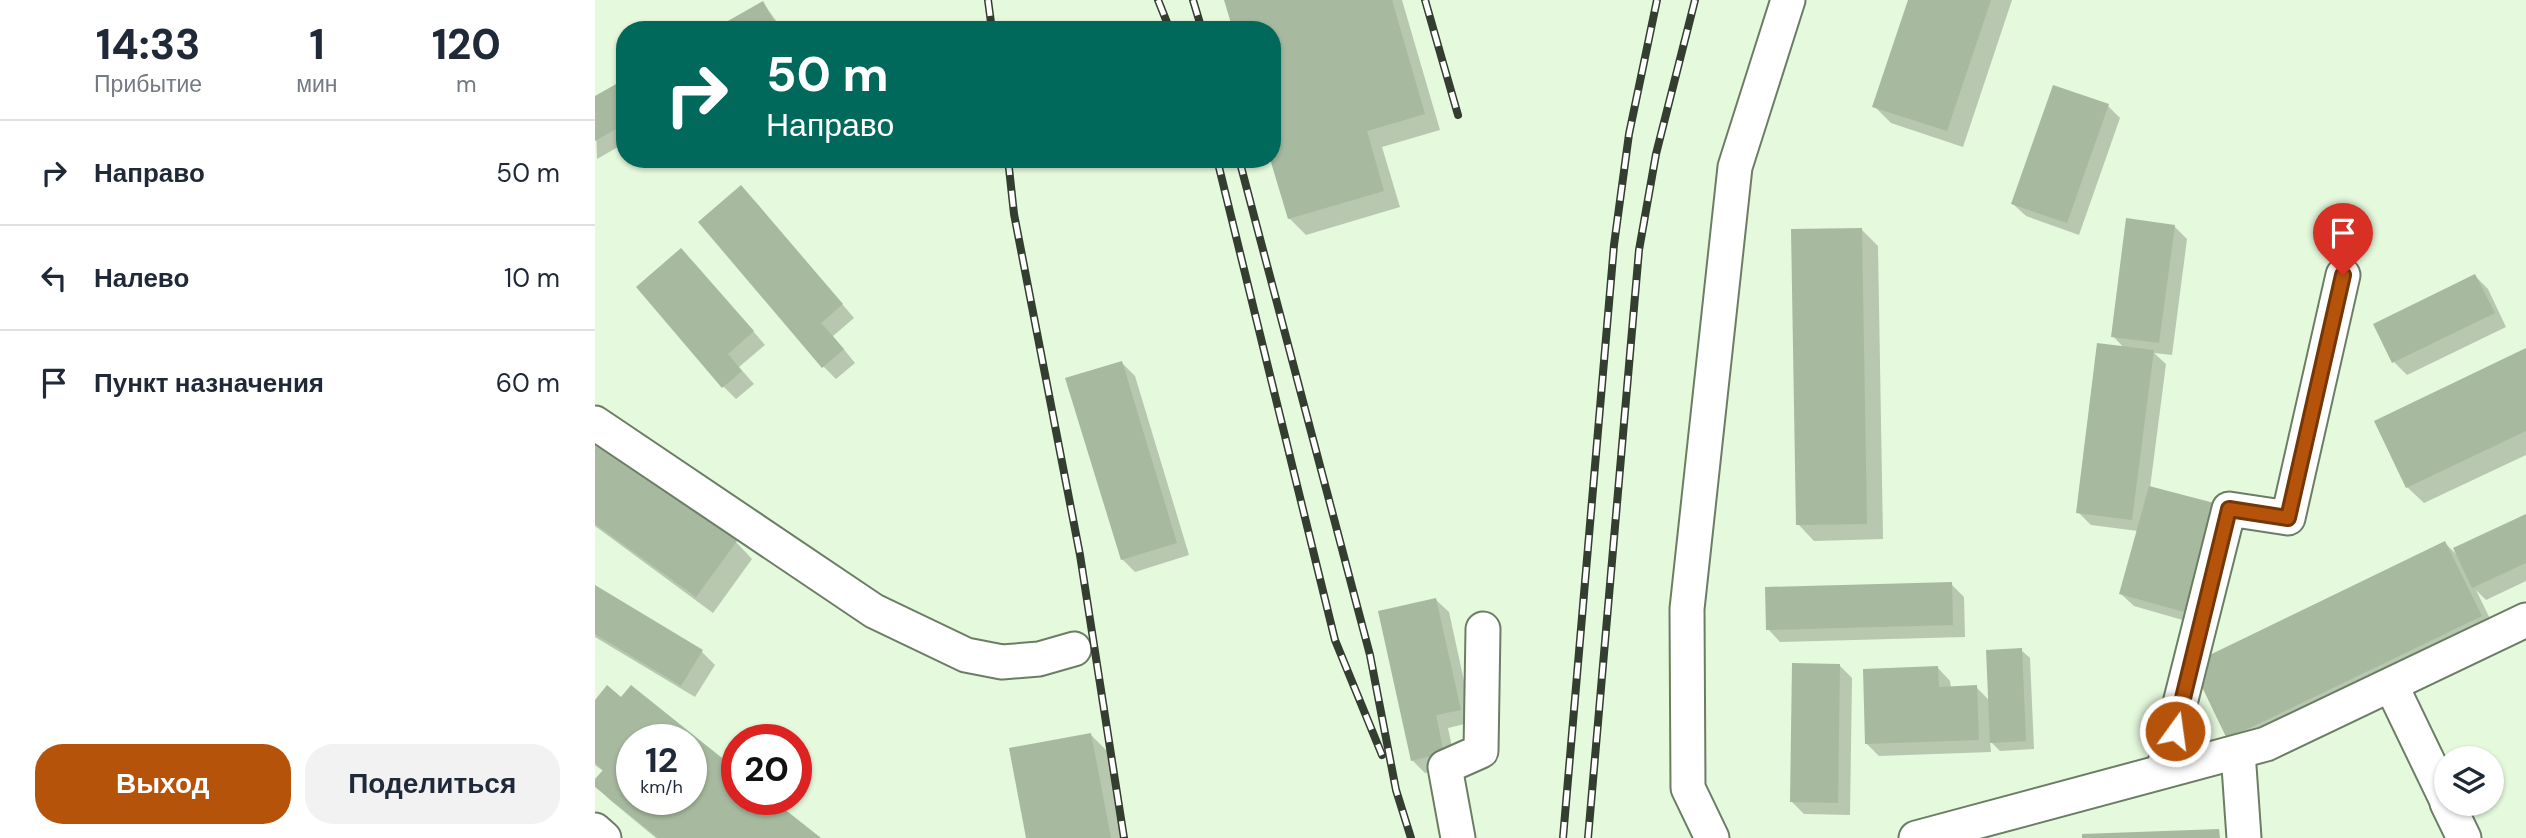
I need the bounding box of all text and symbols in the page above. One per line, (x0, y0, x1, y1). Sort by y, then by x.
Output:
text: 14:33 (96, 17, 200, 72)
text: 1 (309, 17, 325, 72)
text: 120 (432, 17, 501, 72)
text: 50 m (766, 42, 889, 106)
icon: right (651, 49, 742, 140)
text: Прибытие (94, 69, 202, 99)
text: мин (296, 69, 338, 99)
text: m (456, 69, 477, 99)
text: Направо (766, 104, 894, 146)
icon: right (35, 154, 73, 192)
text: Направо (94, 156, 205, 190)
text: 50 m (496, 156, 560, 190)
pin (2313, 203, 2373, 275)
icon: arrive (2324, 214, 2362, 252)
icon: left (35, 259, 73, 297)
text: Налево (94, 261, 189, 295)
text: 10 m (504, 261, 560, 295)
icon: arrive (35, 364, 73, 402)
text: Пункт назначения (94, 366, 324, 400)
text: 60 m (496, 366, 560, 400)
position arrow (2138, 694, 2212, 768)
speed limit sign: 20 (721, 724, 812, 815)
text: 12 (645, 737, 678, 783)
button: Выход (35, 744, 291, 824)
button: Поделиться (305, 744, 560, 824)
map controls (2434, 746, 2504, 816)
button: layers (2434, 746, 2504, 816)
text: km/h (640, 775, 683, 799)

